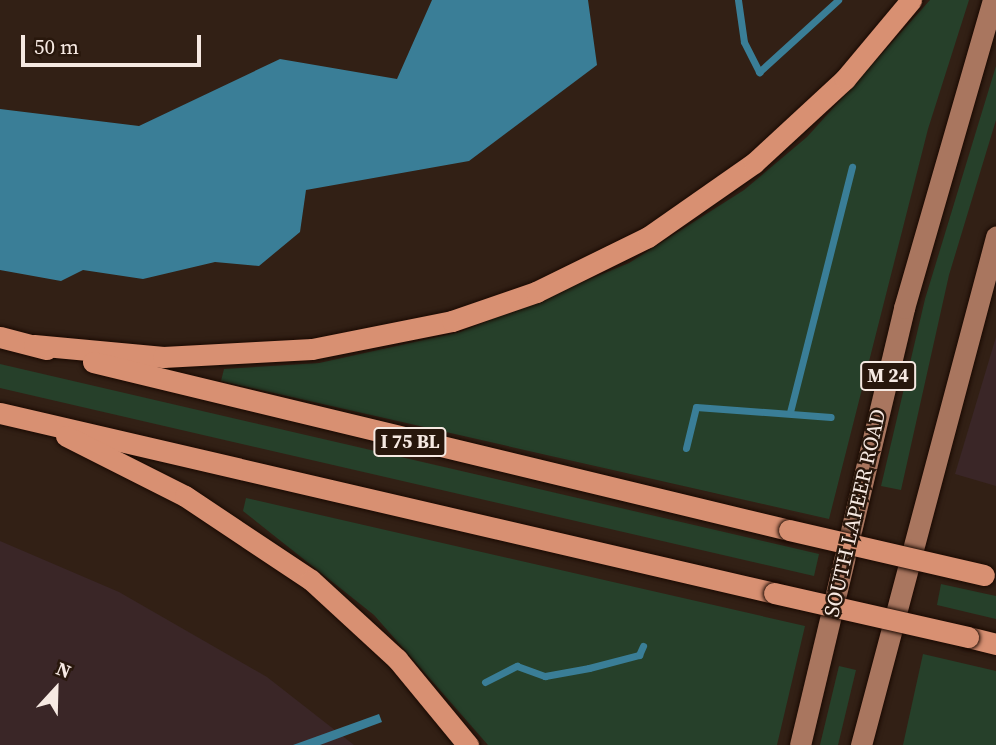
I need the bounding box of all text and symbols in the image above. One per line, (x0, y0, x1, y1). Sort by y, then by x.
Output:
scale bar (24, 21, 205, 65)
text: 50 m (34, 32, 79, 61)
road number: M 24 (860, 360, 916, 392)
street label: SOUTH LAPEER ROAD (819, 407, 891, 619)
road number: I 75 BL (373, 426, 447, 458)
north arrow (21, 654, 91, 724)
text: N (53, 655, 75, 684)

